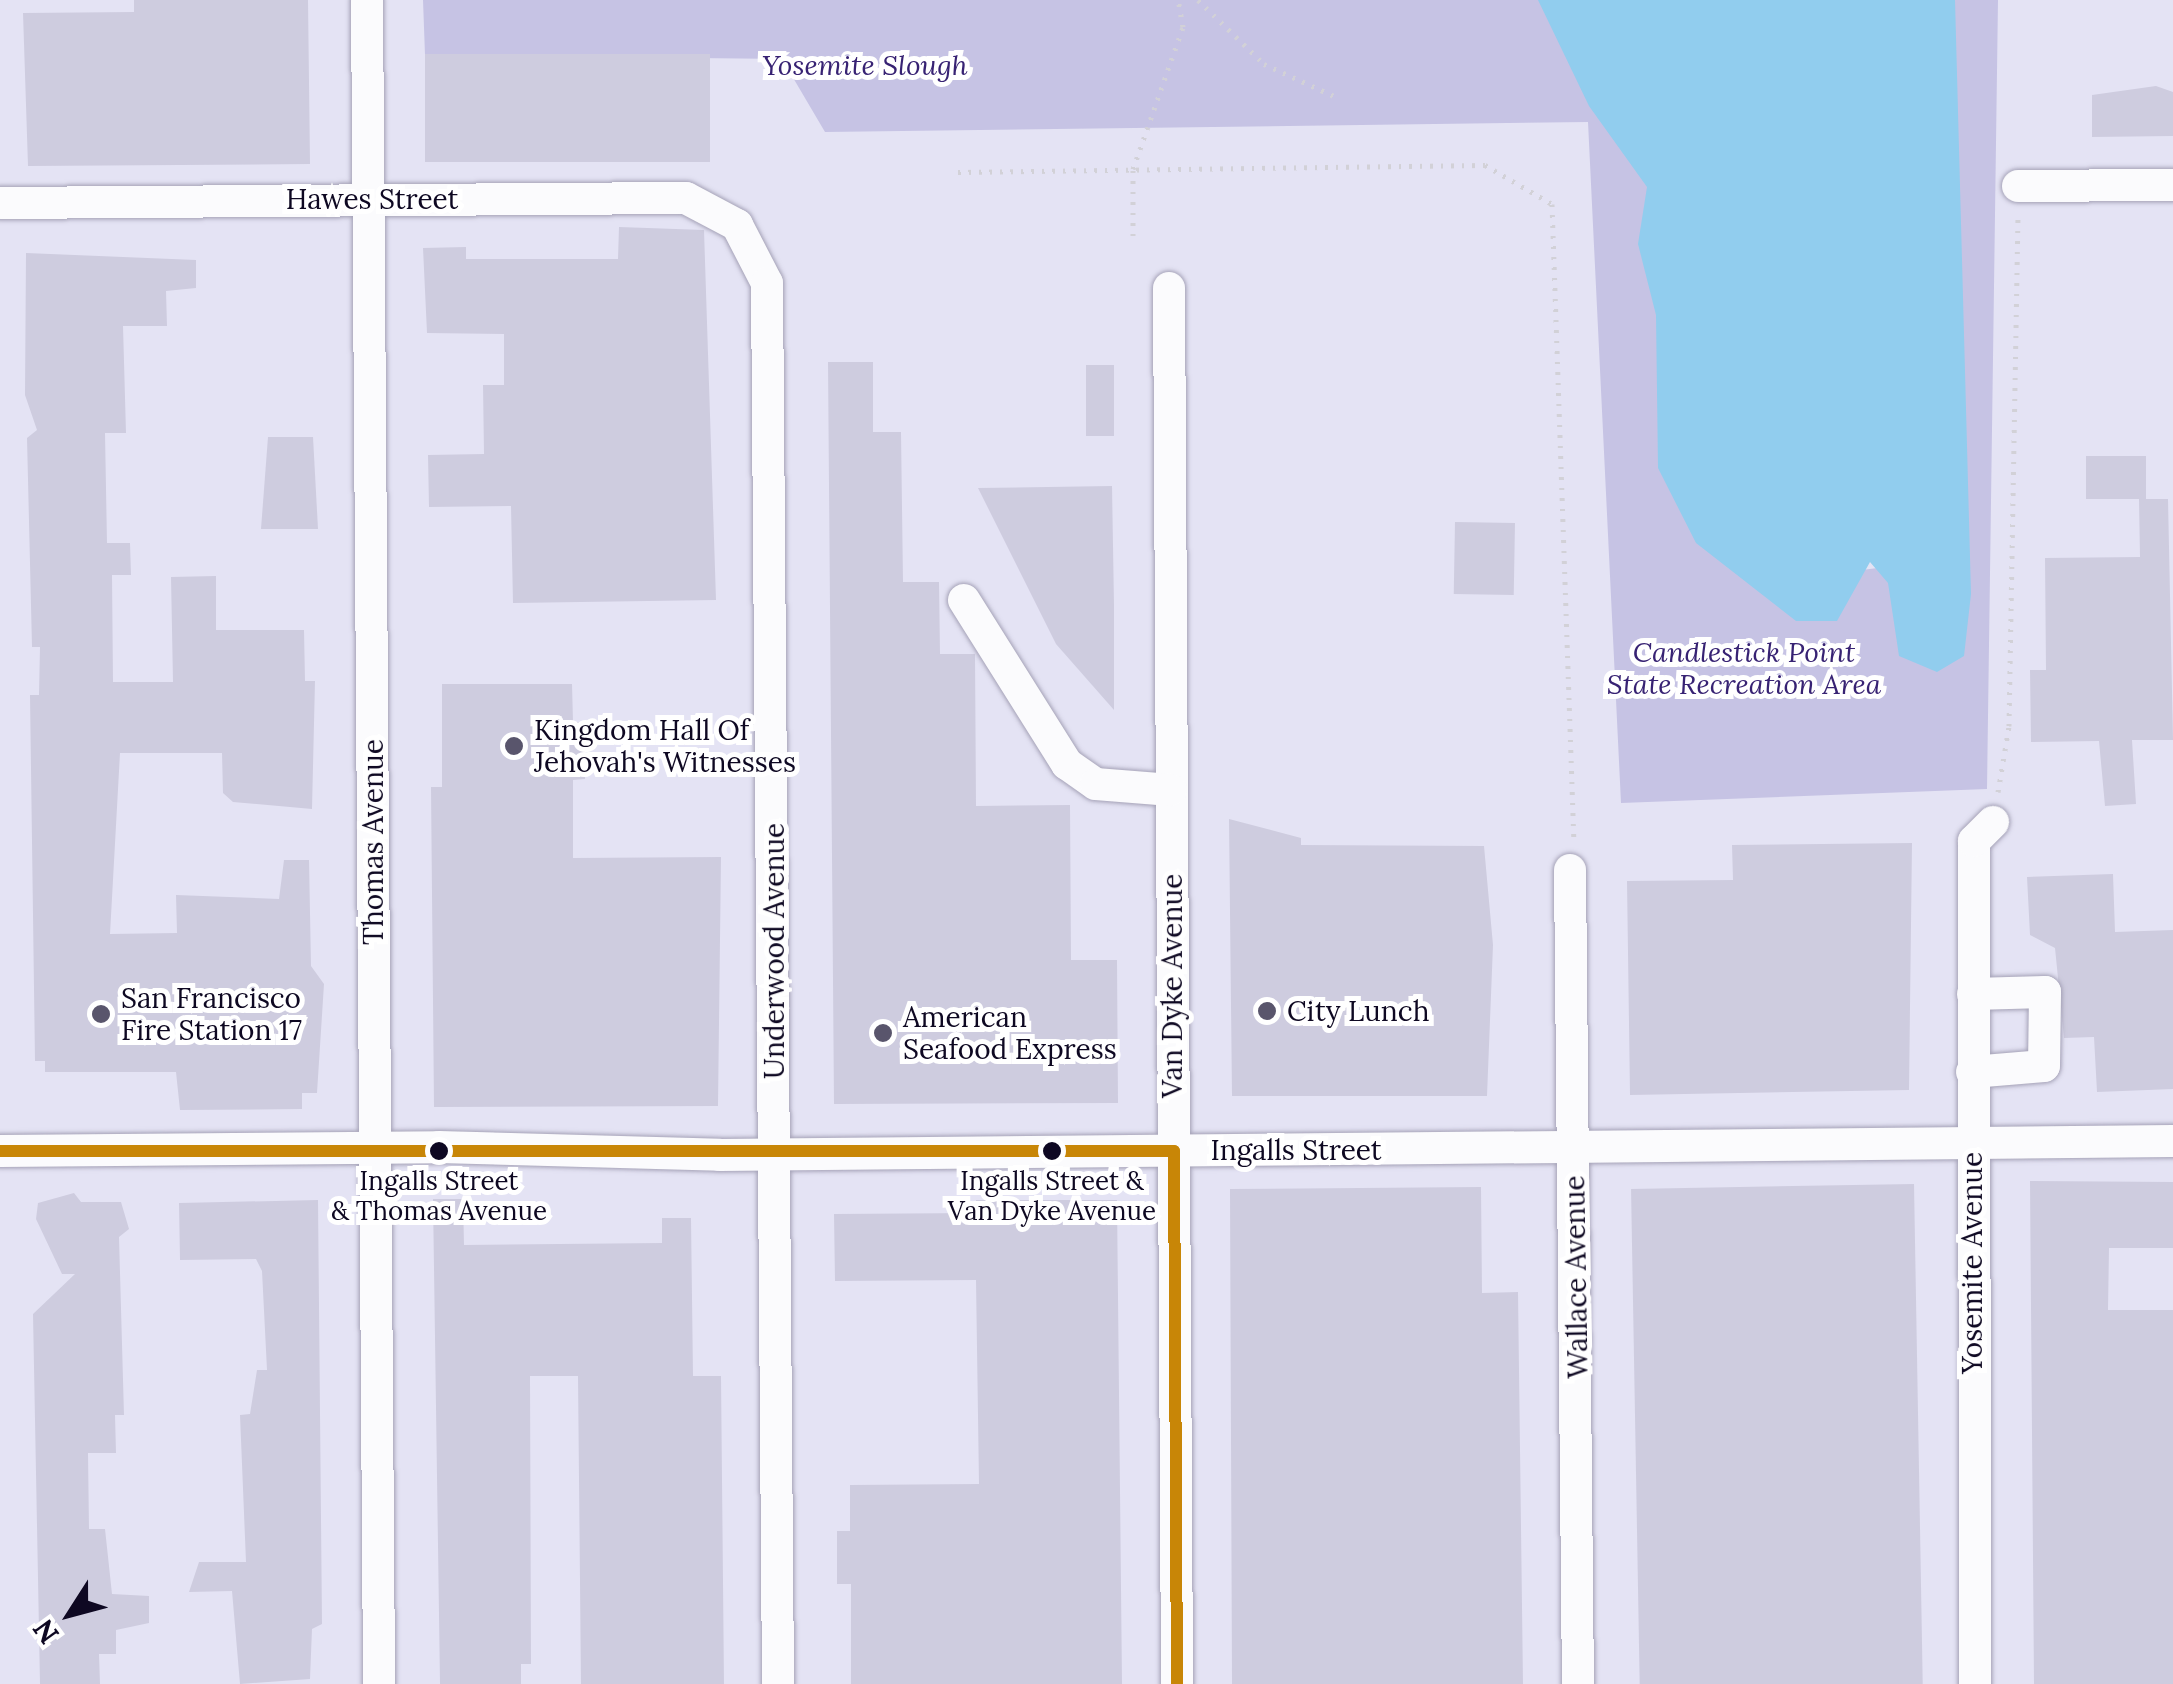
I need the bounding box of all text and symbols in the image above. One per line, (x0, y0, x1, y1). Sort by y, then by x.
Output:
park label: Yosemite Slough (762, 48, 968, 82)
street label: Hawes Street (286, 182, 458, 216)
park label: Candlestick Point State Recreation Area (1607, 635, 1881, 701)
place label: Kingdom Hall Of Jehovah's Witnesses (534, 713, 796, 779)
marker: Kingdom Hall Of Jehovah's Witnesses (503, 735, 525, 757)
street label: Thomas Avenue (356, 739, 390, 945)
street label: Underwood Avenue (757, 823, 791, 1079)
street label: Van Dyke Avenue (1155, 874, 1189, 1098)
place label: San Francisco Fire Station 17 (121, 981, 302, 1047)
place label: City Lunch (1287, 994, 1429, 1028)
place label: American Seafood Express (903, 1000, 1117, 1066)
marker: City Lunch (1256, 1000, 1278, 1022)
marker: San Francisco Fire Station 17 (90, 1003, 112, 1025)
marker: American Seafood Express (872, 1022, 894, 1044)
street label: Ingalls Street (1210, 1133, 1382, 1167)
marker: Ingalls Street & Thomas Avenue (429, 1141, 449, 1161)
marker: Ingalls Street & Van Dyke Avenue (1042, 1141, 1062, 1161)
street label: Yosemite Avenue (1955, 1152, 1989, 1374)
place label: Ingalls Street & Thomas Avenue (331, 1165, 547, 1226)
place label: Ingalls Street & Van Dyke Avenue (948, 1165, 1156, 1226)
street label: Wallace Avenue (1557, 1175, 1595, 1379)
north arrow (20, 1564, 120, 1664)
text: N (25, 1612, 67, 1651)

